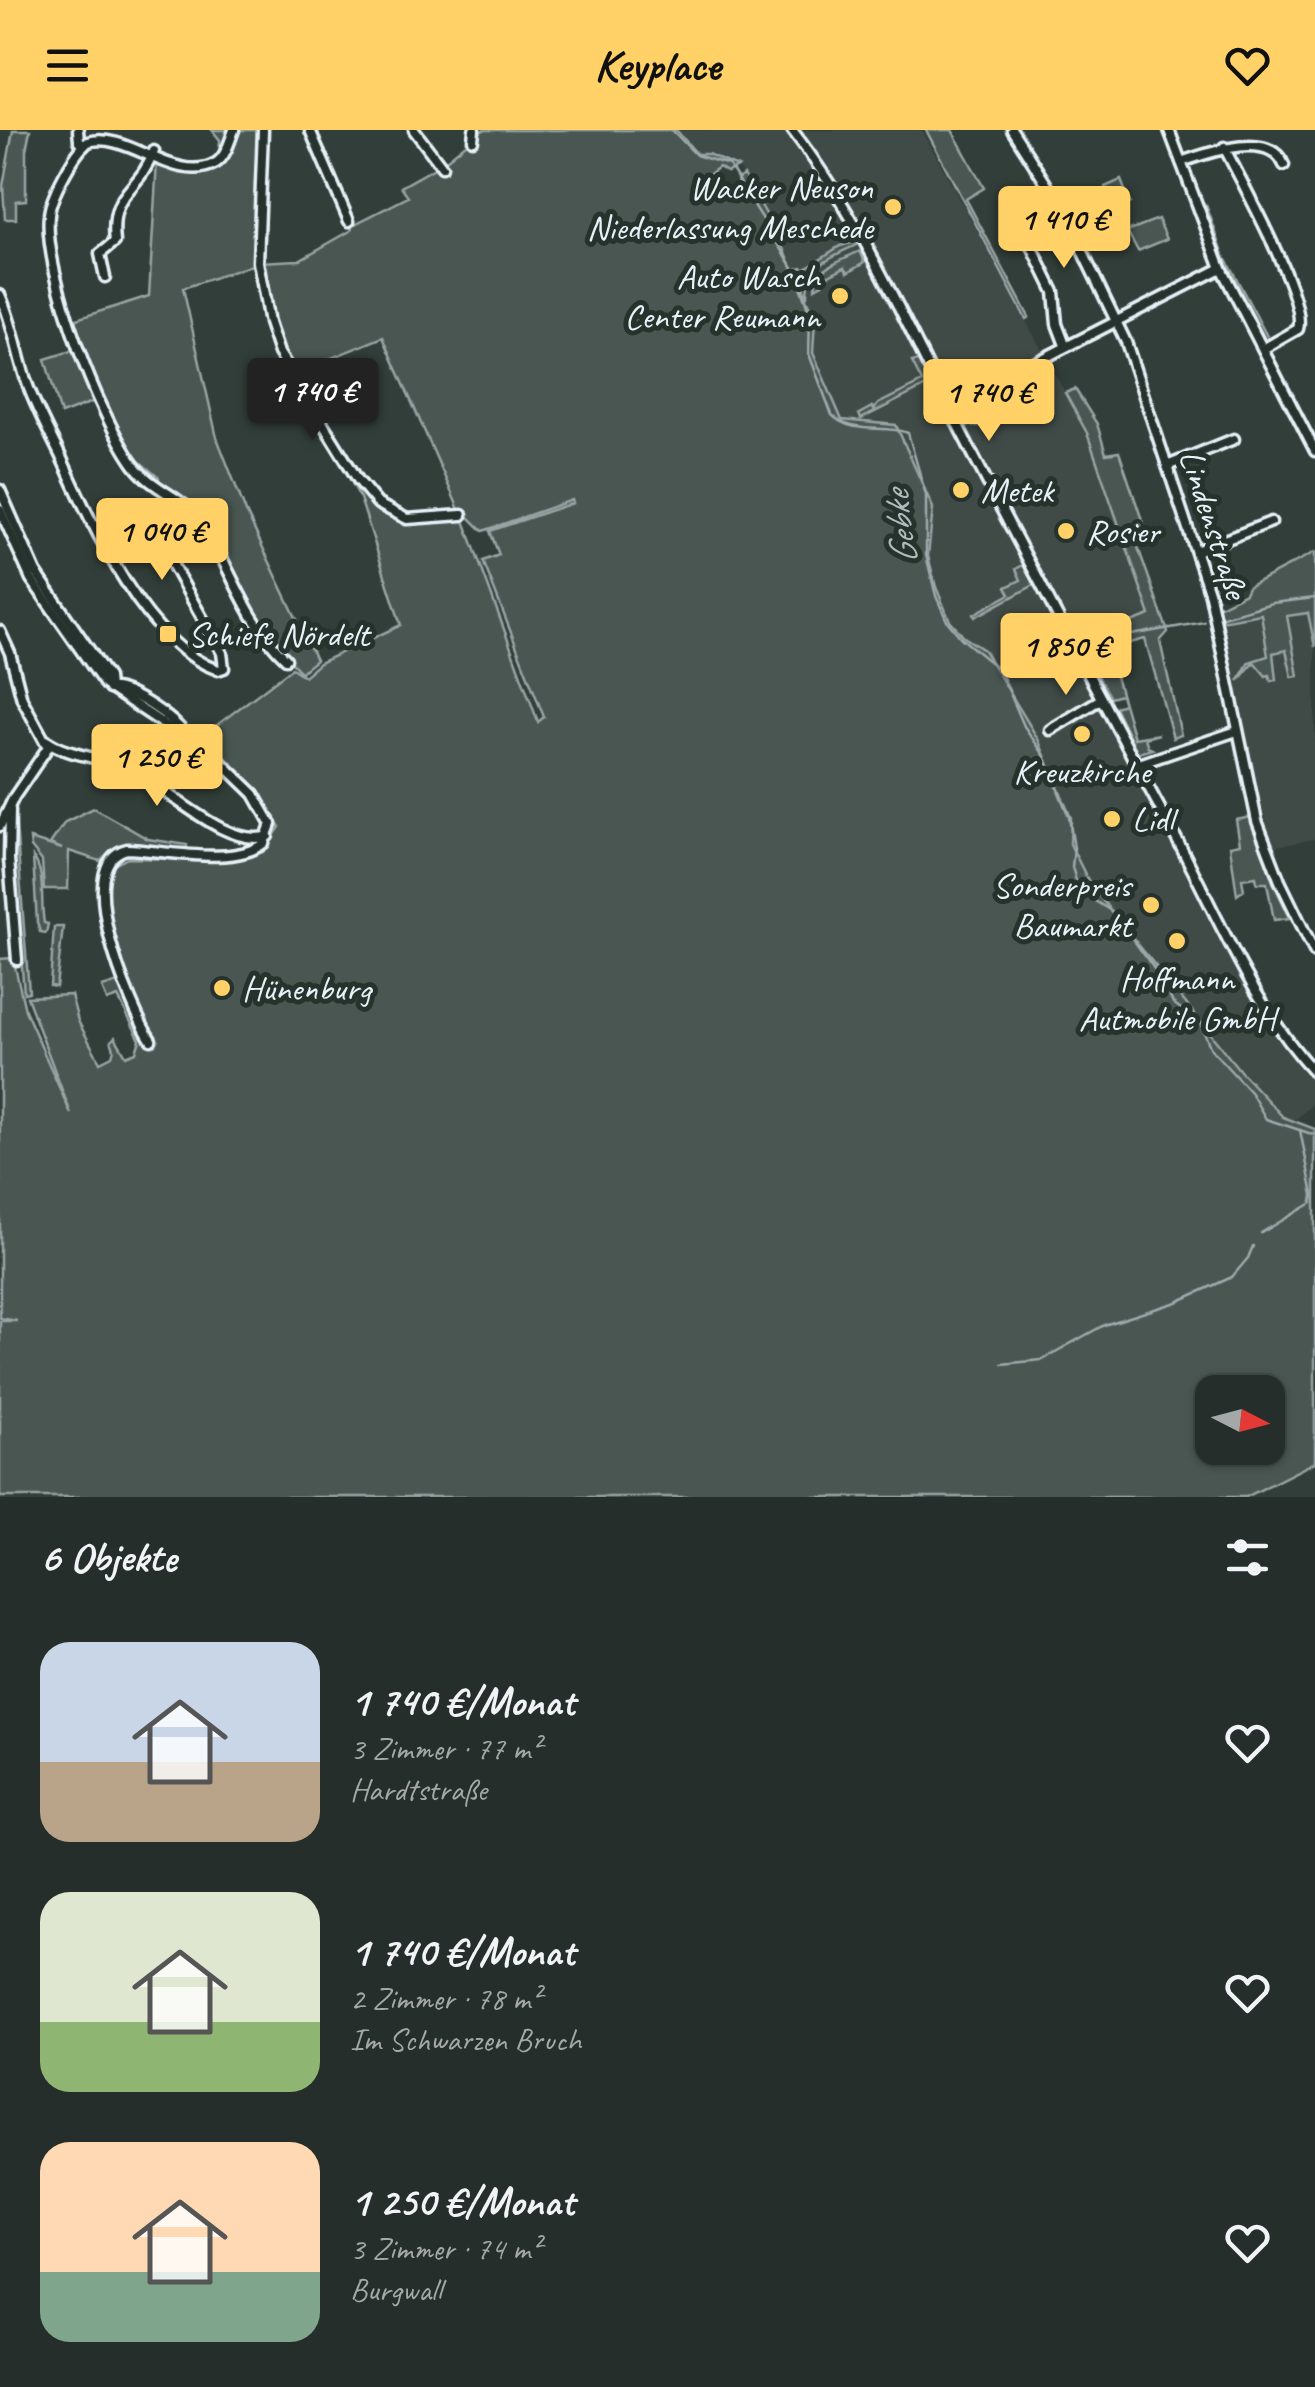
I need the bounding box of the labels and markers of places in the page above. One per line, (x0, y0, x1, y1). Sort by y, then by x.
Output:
place label: Wacker Neuson Niederlassung Meschede (587, 165, 876, 250)
pin: 1 410 € (972, 186, 1156, 271)
marker: Wacker Neuson Niederlassung Meschede (882, 196, 904, 218)
place label: Auto Wasch Center Reumann (624, 254, 822, 339)
marker: Auto Wasch Center Reumann (829, 285, 851, 307)
pin: 1 740 € (221, 358, 405, 443)
pin: 1 740 € (897, 359, 1081, 444)
place label: Metek (981, 468, 1056, 513)
marker: Metek (950, 479, 972, 501)
pin: 1 040 € (70, 498, 254, 583)
place label: Rosier (1086, 509, 1162, 554)
marker: Rosier (1055, 520, 1077, 542)
place label: Schiefe Nördelt (188, 612, 373, 657)
pin: 1 850 € (974, 613, 1158, 698)
marker: Schiefe Nördelt (157, 623, 179, 645)
marker: Kreuzkirche (1071, 723, 1093, 745)
pin: 1 250 € (65, 724, 249, 809)
place label: Kreuzkirche (1014, 749, 1153, 794)
place label: Lidl (1132, 797, 1180, 842)
marker: Lidl (1101, 808, 1123, 830)
place label: Sonderpreis Baumarkt (993, 863, 1134, 948)
marker: Sonderpreis Baumarkt (1140, 894, 1162, 916)
marker: Hoffmann Autmobile GmbH (1166, 930, 1188, 952)
place label: Hoffmann Autmobile GmbH (1079, 956, 1281, 1041)
place label: Hünenburg (242, 966, 373, 1011)
marker: Hünenburg (211, 977, 233, 999)

